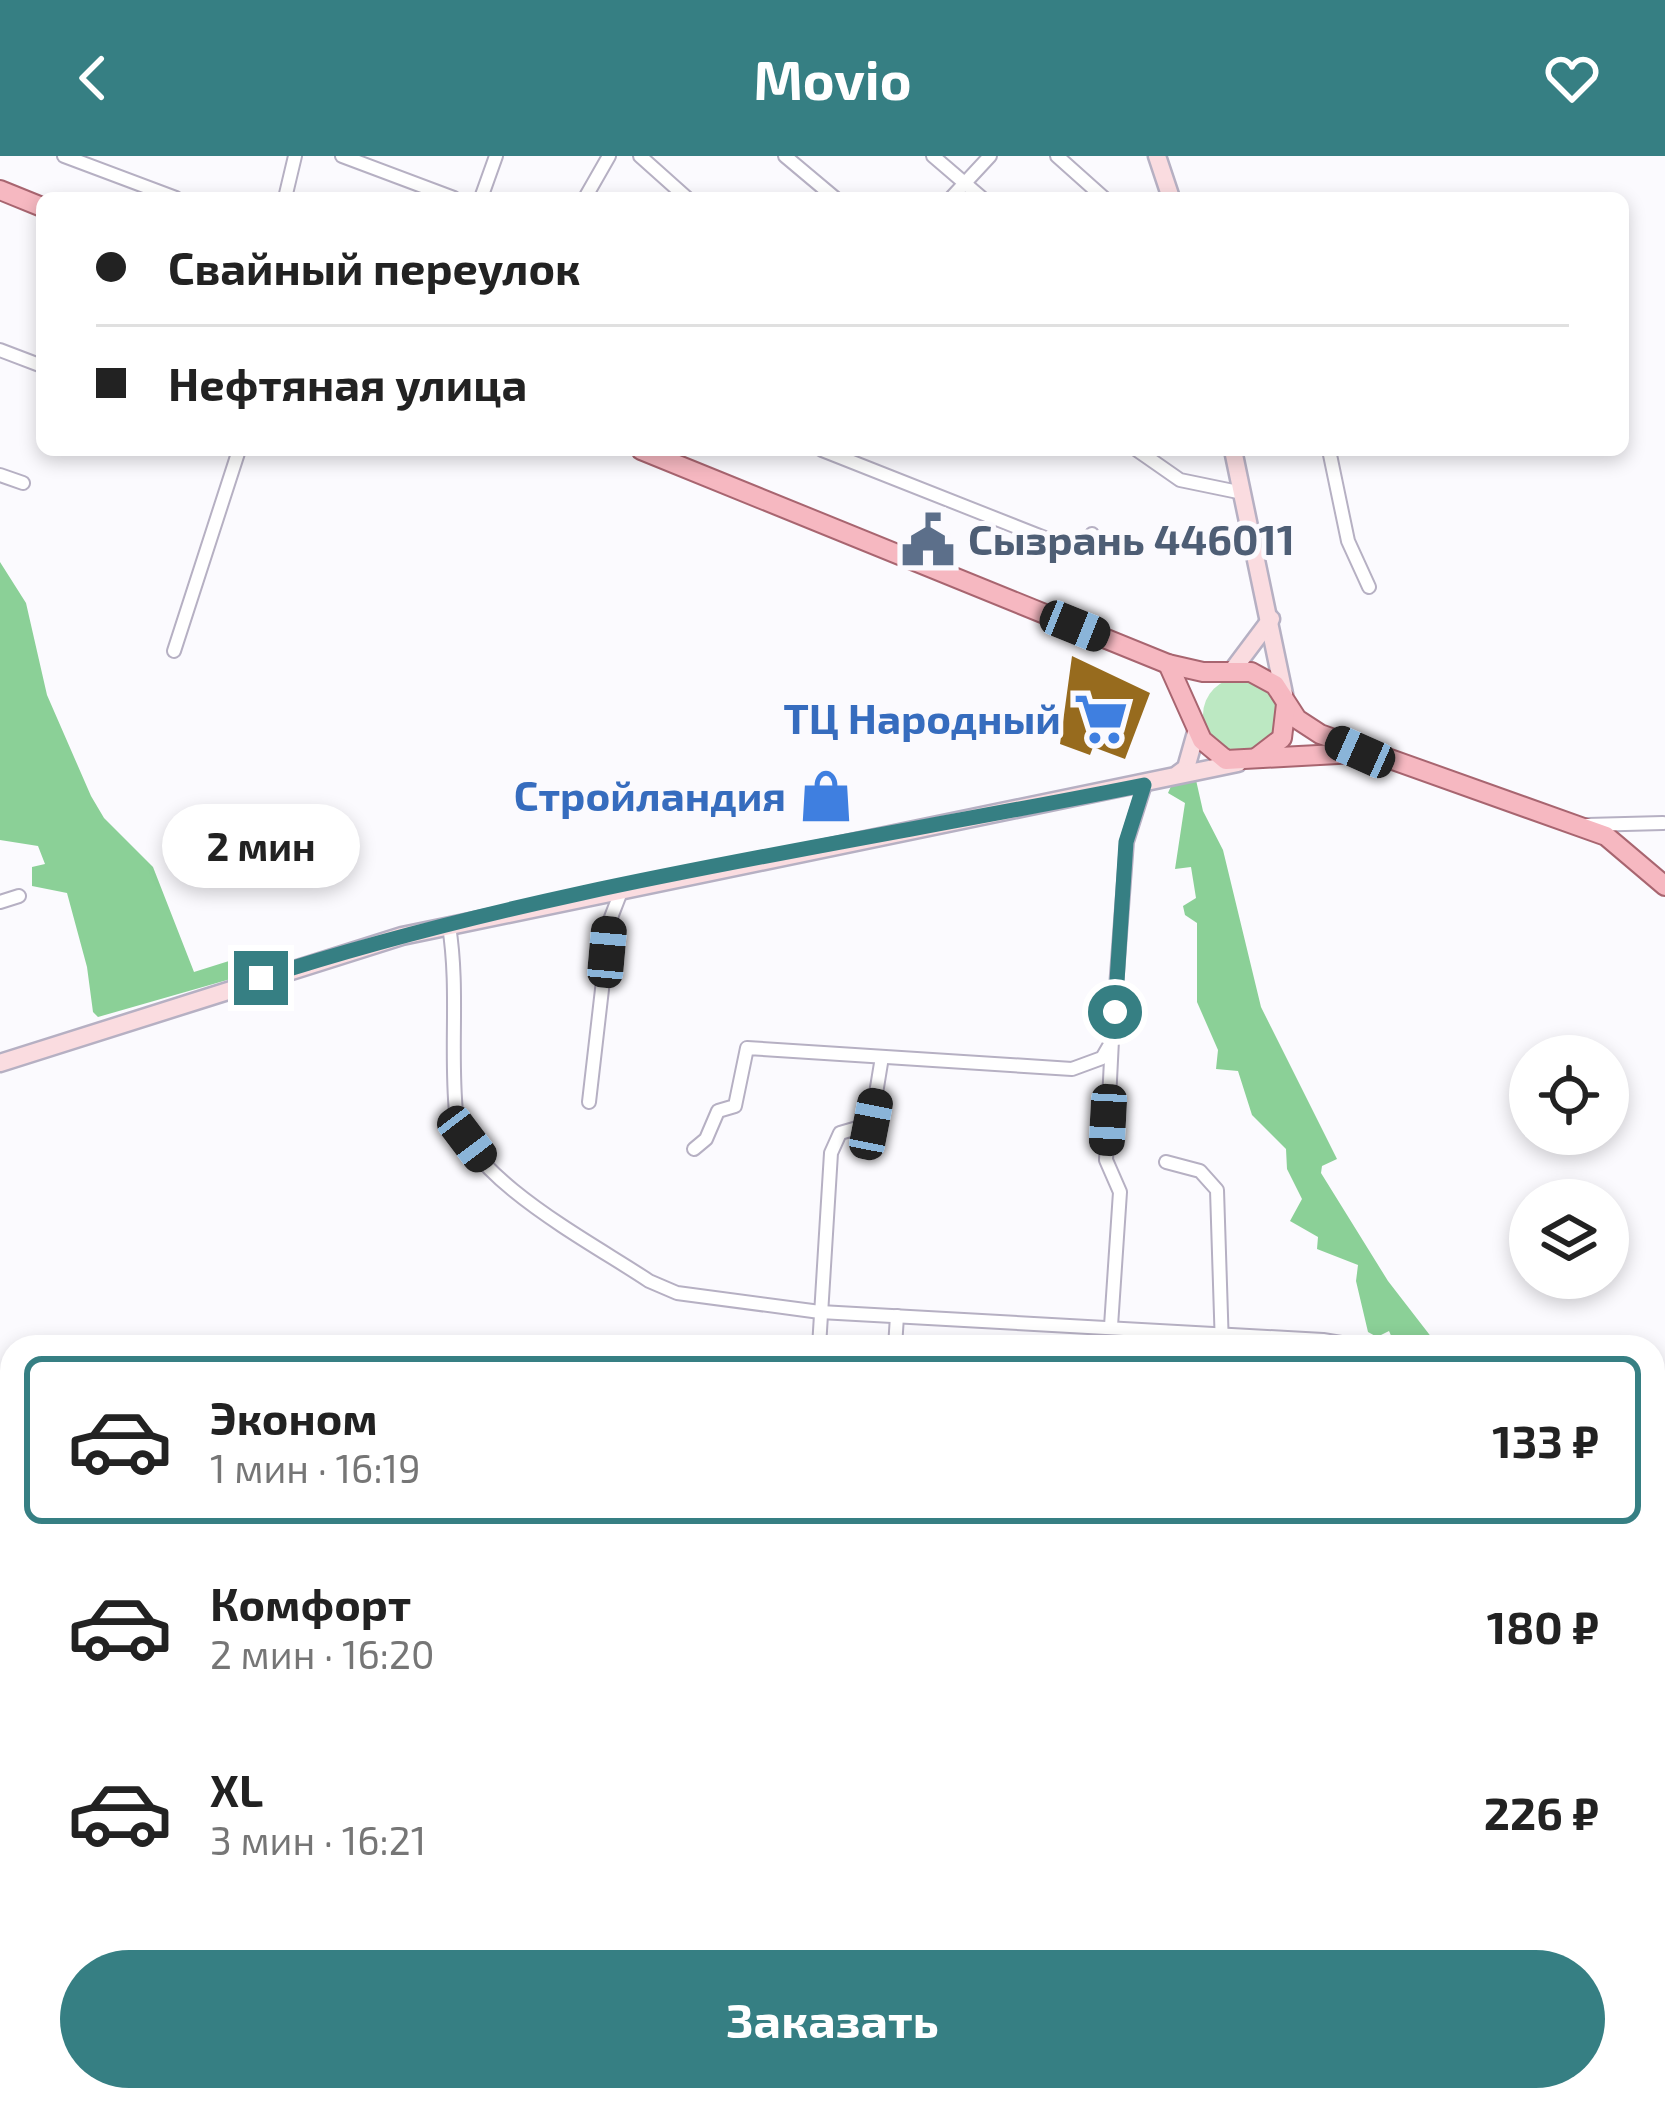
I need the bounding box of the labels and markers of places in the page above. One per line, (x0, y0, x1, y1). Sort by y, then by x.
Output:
public building icon: Сызрань 446011 (899, 511, 957, 569)
place label: Сызрань 446011 (968, 513, 1295, 563)
supermarket icon: ТЦ Народный (1072, 690, 1130, 748)
place label: ТЦ Народный (783, 692, 1061, 742)
shop icon: Стройландия (797, 767, 855, 825)
place label: Стройландия (514, 769, 786, 819)

